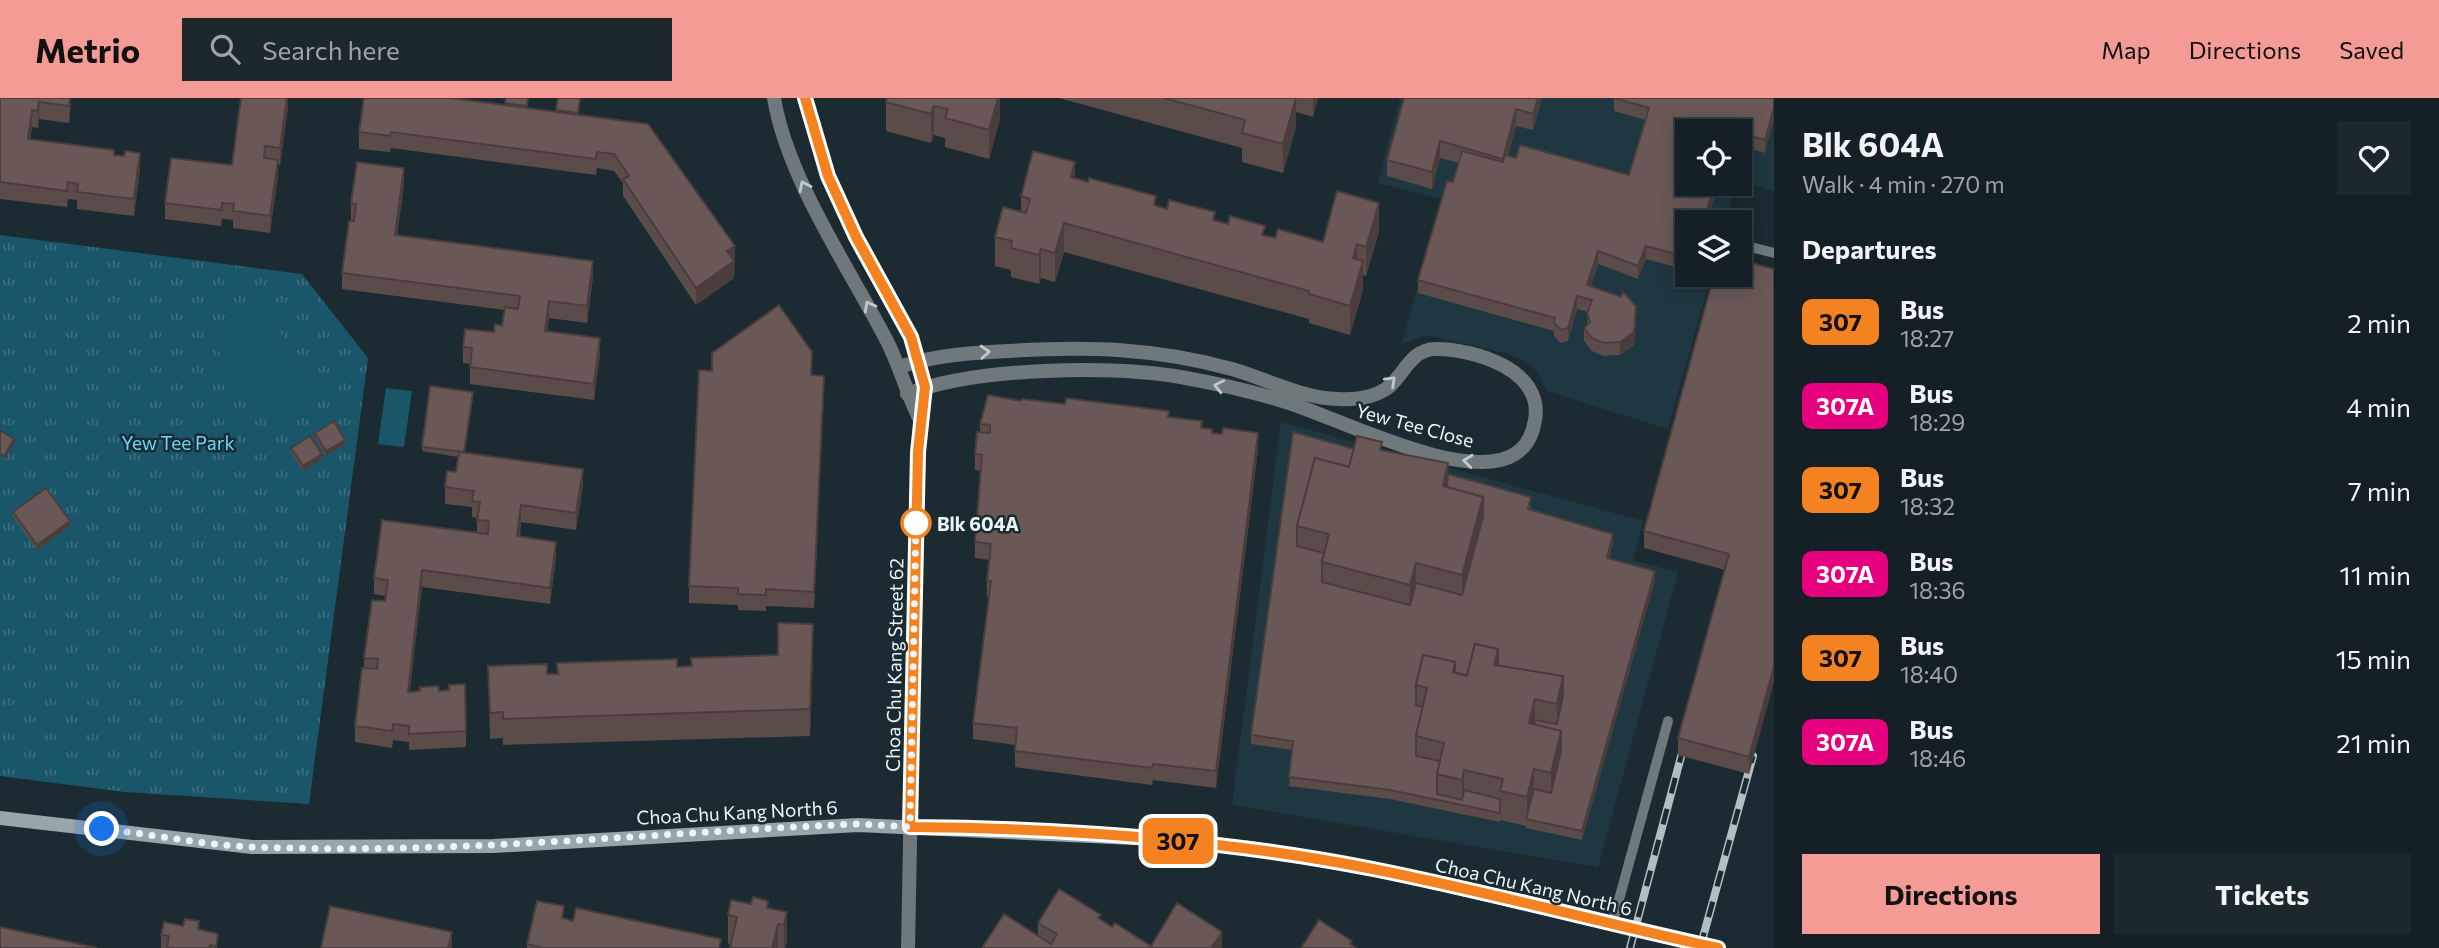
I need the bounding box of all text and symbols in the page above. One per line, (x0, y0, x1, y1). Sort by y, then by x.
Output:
search box (182, 18, 672, 81)
text: Metrio (35, 29, 140, 70)
icon: search (206, 30, 244, 68)
text: Search here (262, 34, 400, 65)
text: Map (2101, 35, 2151, 64)
text: Directions (2189, 35, 2301, 64)
text: Saved (2339, 35, 2404, 64)
map controls (1675, 119, 1752, 287)
button: locate (1675, 119, 1752, 196)
button: heart (2337, 121, 2411, 195)
text: Blk 604A (1802, 123, 1944, 164)
text: Walk · 4 min · 270 m (1802, 170, 2005, 198)
one-way arrow (798, 181, 812, 193)
button: layers (1675, 210, 1752, 287)
text: Departures (1802, 233, 1937, 264)
text: Bus (1900, 293, 1944, 324)
one-way arrow (863, 301, 877, 314)
text: 307 (1819, 307, 1862, 336)
text: 2 min (2347, 307, 2411, 338)
text: 18:27 (1900, 324, 1954, 352)
one-way arrow (980, 344, 991, 359)
one-way arrow (1383, 377, 1396, 390)
text: Bus (1909, 377, 1953, 408)
one-way arrow (1213, 380, 1225, 394)
text: 307A (1816, 391, 1874, 420)
text: 4 min (2346, 391, 2411, 422)
street label: Yew Tee Close (1353, 398, 1477, 452)
text: 18:29 (1909, 408, 1965, 436)
park label: Yew Tee Park (121, 431, 235, 454)
one-way arrow (1462, 454, 1473, 469)
text: Bus (1900, 461, 1944, 492)
text: 307 (1819, 475, 1862, 504)
text: 7 min (2348, 475, 2411, 506)
text: 18:32 (1900, 492, 1955, 520)
marker: Blk 604A (901, 508, 931, 538)
place label: Blk 604A (937, 512, 1019, 535)
text: Bus (1909, 545, 1953, 576)
street label: Choa Chu Kang Street 62 (881, 558, 907, 772)
text: 307A (1816, 559, 1874, 588)
text: 11 min (2340, 559, 2411, 590)
text: 18:36 (1909, 576, 1966, 604)
text: Bus (1900, 629, 1944, 660)
text: 307 (1819, 643, 1862, 672)
text: 15 min (2336, 643, 2411, 674)
text: 18:40 (1900, 660, 1958, 688)
text: Bus (1909, 713, 1953, 744)
text: 307A (1816, 727, 1874, 756)
text: 21 min (2336, 727, 2411, 758)
text: 18:46 (1909, 744, 1966, 772)
street label: Choa Chu Kang North 6 (636, 795, 838, 829)
your location (84, 811, 119, 846)
line badge: 307 (1138, 818, 1218, 864)
text: 307 (1157, 826, 1199, 855)
street label: Choa Chu Kang North 6 (1433, 852, 1635, 920)
button: Directions (1802, 854, 2100, 934)
button: Tickets (2114, 854, 2411, 934)

